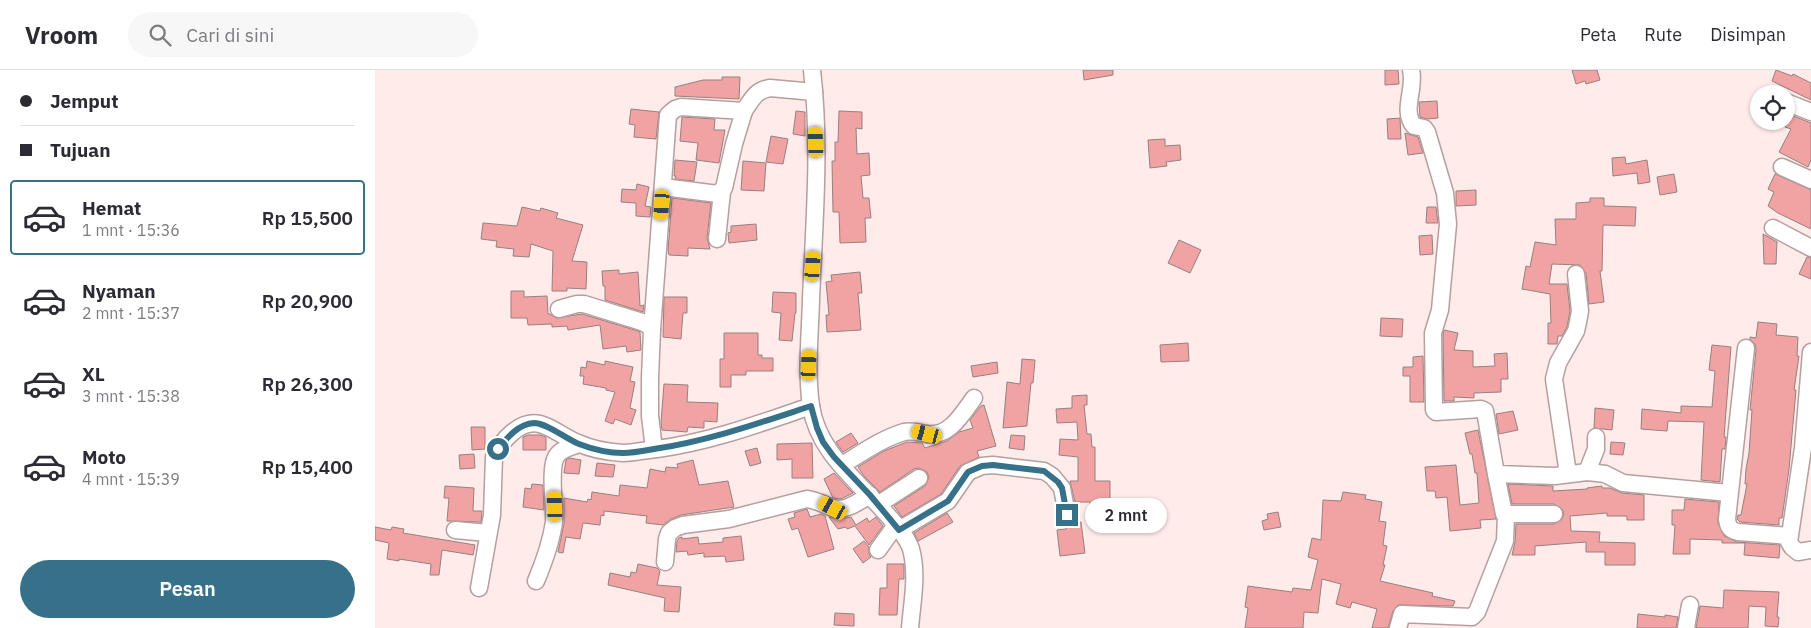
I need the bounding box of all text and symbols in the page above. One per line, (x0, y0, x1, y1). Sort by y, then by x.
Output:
search box (128, 12, 478, 57)
text: Vroom (25, 19, 98, 51)
icon: search (146, 21, 174, 49)
text: Cari di sini (186, 23, 274, 47)
text: Peta (1580, 23, 1616, 46)
text: Rute (1644, 23, 1682, 46)
text: Disimpan (1710, 23, 1786, 46)
map controls (1750, 85, 1795, 130)
button: locate (1750, 85, 1795, 130)
text: Jemput (50, 89, 118, 113)
car (807, 127, 824, 157)
text: Tujuan (50, 138, 110, 162)
car (653, 190, 670, 220)
icon: car (22, 195, 67, 240)
text: Hemat (82, 196, 141, 220)
text: Rp 15,500 (262, 206, 353, 230)
text: 1 mnt · 15:36 (82, 220, 180, 240)
car (804, 251, 821, 281)
icon: car (22, 278, 67, 323)
text: Nyaman (82, 279, 156, 303)
text: Rp 20,900 (262, 289, 353, 313)
text: 2 mnt · 15:37 (82, 303, 180, 323)
car (800, 350, 817, 380)
icon: car (22, 361, 67, 406)
text: XL (82, 362, 105, 386)
text: Rp 26,300 (262, 372, 353, 396)
text: 3 mnt · 15:38 (82, 386, 180, 406)
car (910, 423, 943, 445)
route start (487, 438, 509, 460)
icon: car (22, 444, 67, 489)
text: Moto (82, 445, 126, 469)
text: Rp 15,400 (262, 455, 353, 479)
text: 4 mnt · 15:39 (82, 469, 180, 489)
car (546, 491, 563, 521)
car (816, 494, 849, 522)
callout: 2 mnt (1085, 498, 1167, 532)
route end (1056, 504, 1078, 526)
text: 2 mnt (1105, 505, 1147, 525)
button: Pesan (20, 560, 355, 618)

